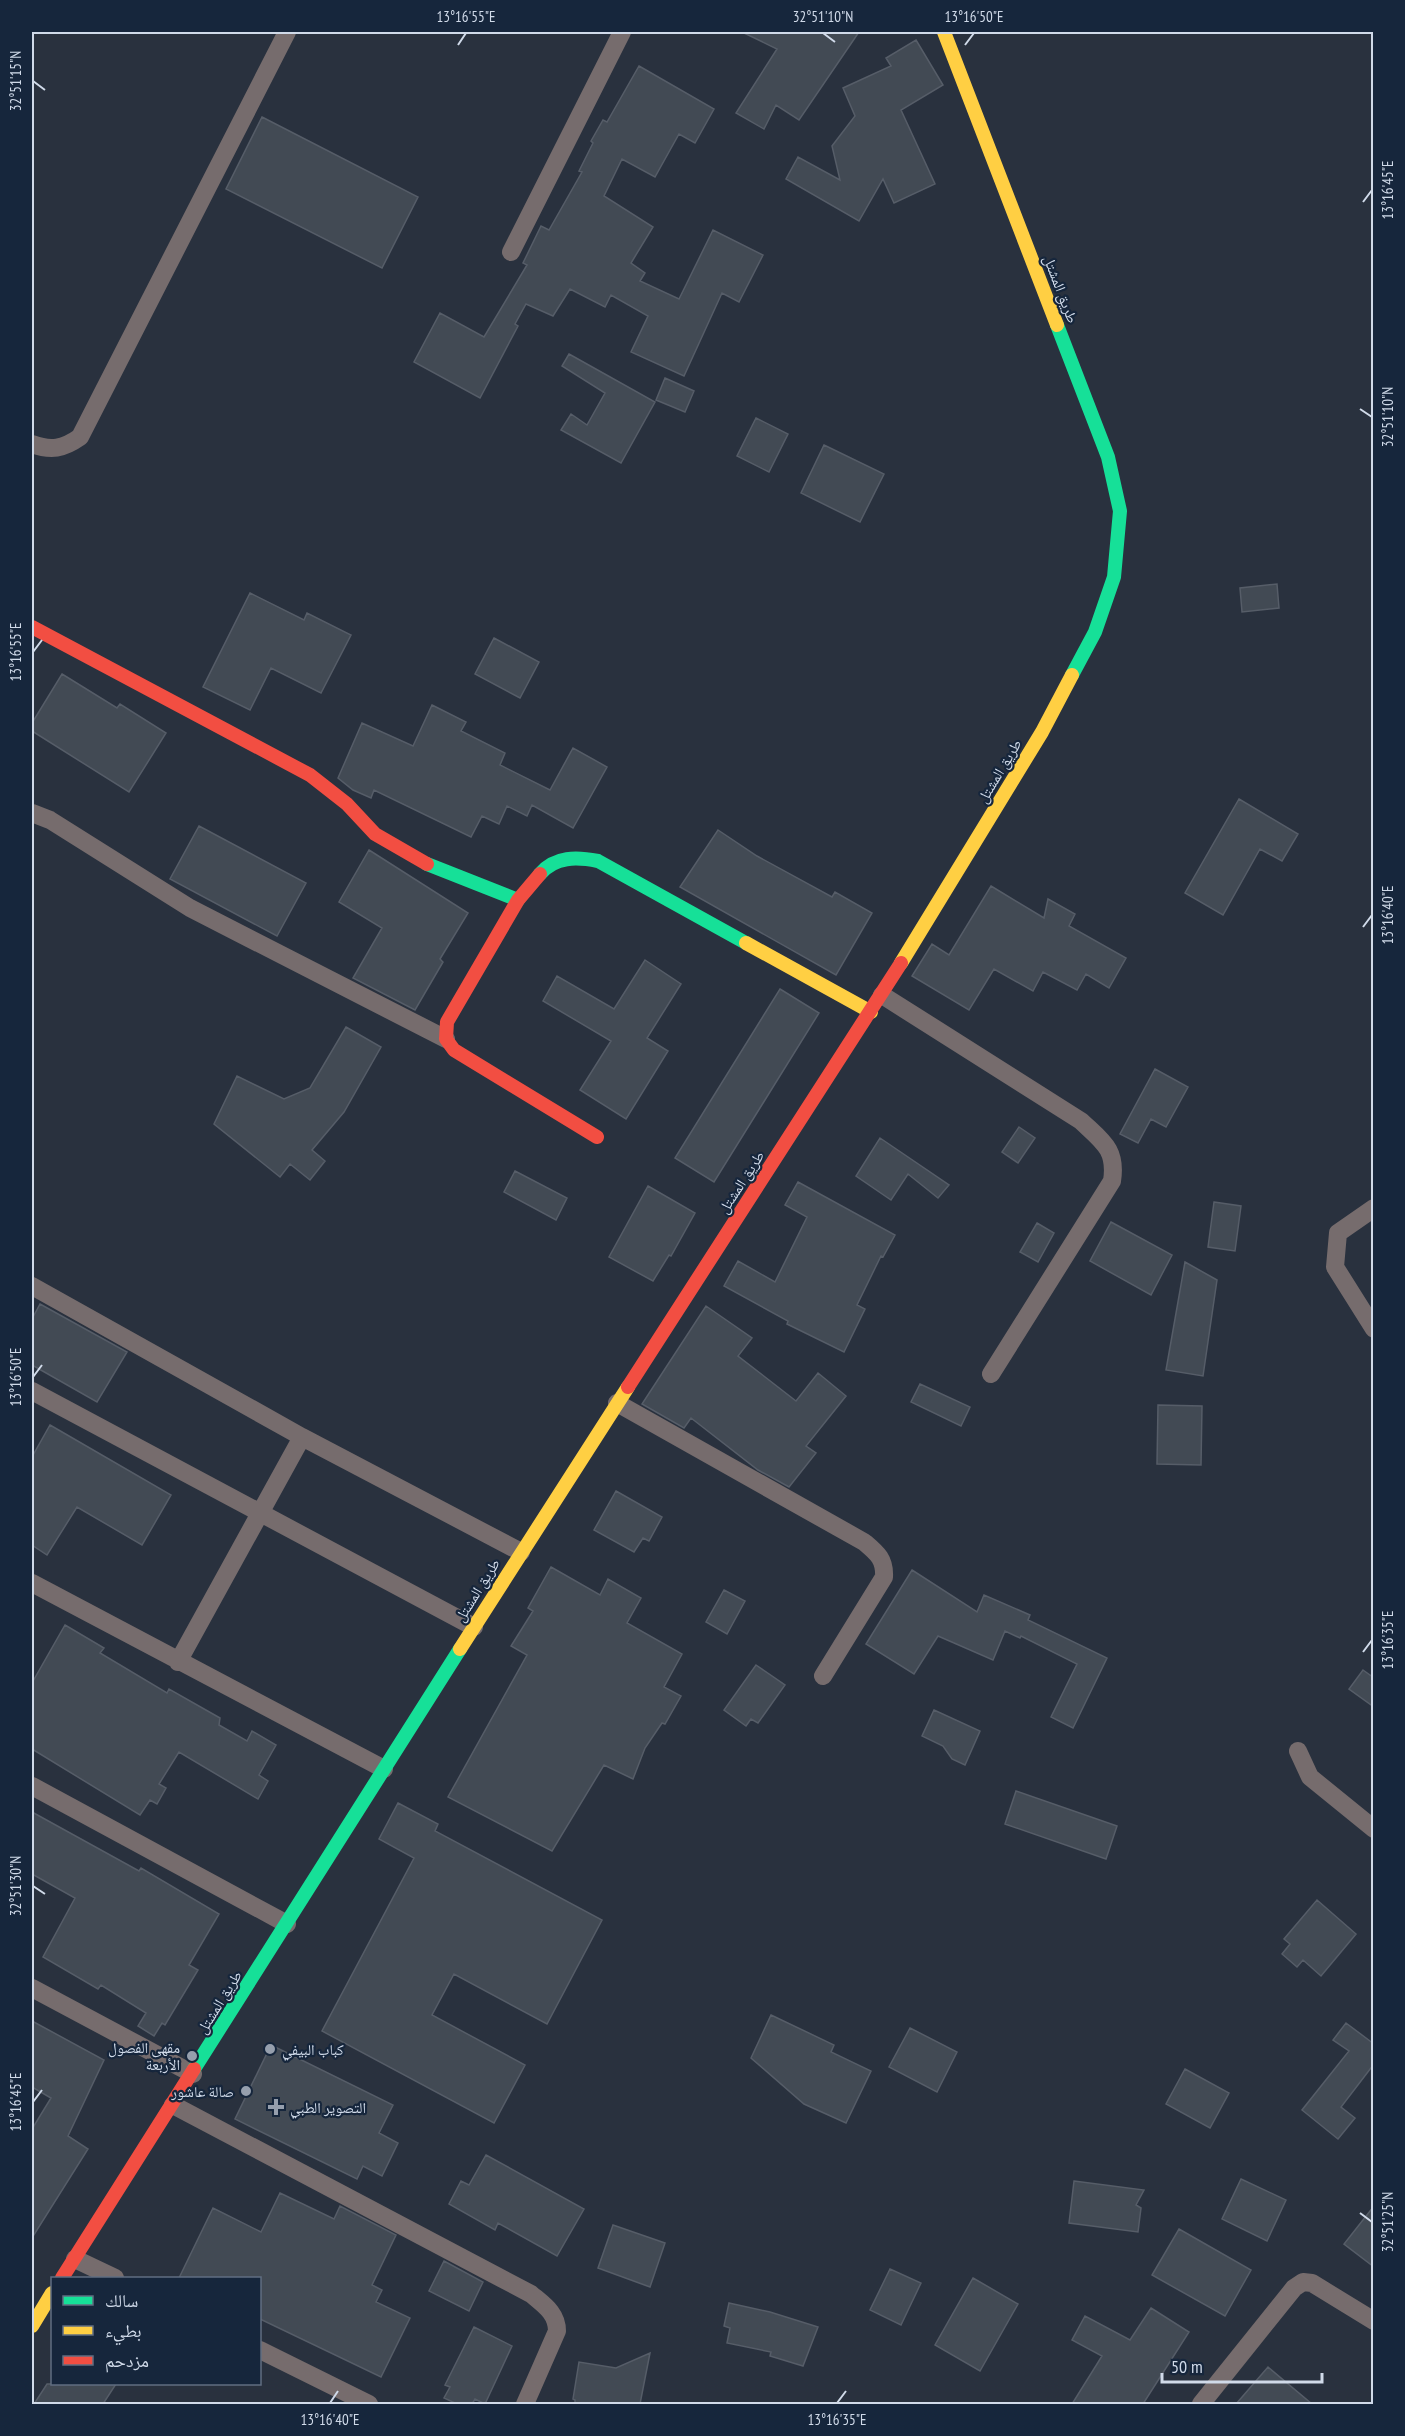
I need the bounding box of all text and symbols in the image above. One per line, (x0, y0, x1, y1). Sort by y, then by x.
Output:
text: 13°16'55"E (436, 7, 496, 26)
text: 32°51'10"N (793, 7, 853, 26)
text: 13°16'50"E (944, 7, 1004, 26)
text: 32°51'15"N (6, 51, 25, 111)
text: 13°16'45"E (1378, 160, 1397, 220)
street label: طريق المشتل (1038, 252, 1083, 326)
text: 32°51'10"N (1378, 387, 1397, 447)
text: 13°16'55"E (6, 622, 25, 682)
street label: طريق المشتل (973, 736, 1026, 807)
text: 13°16'40"E (1378, 885, 1397, 945)
street label: طريق المشتل (714, 1147, 769, 1218)
text: 13°16'50"E (6, 1347, 25, 1407)
street label: طريق المشتل (450, 1555, 505, 1626)
text: 13°16'35"E (1378, 1610, 1397, 1670)
text: 32°51'30"N (6, 1856, 25, 1916)
street label: طريق المشتل (192, 1967, 247, 2038)
place label: مقهى الفصول الأربعة (108, 2038, 180, 2074)
place label: كباب البيفي (282, 2040, 344, 2061)
marker: كباب البيفي (263, 2042, 277, 2056)
marker: مقهى الفصول الأربعة (185, 2049, 199, 2063)
text: 13°16'45"E (6, 2072, 25, 2132)
place label: صالة عاشور (170, 2082, 234, 2101)
marker: صالة عاشور (239, 2084, 253, 2098)
marker: التصوير الطبي (267, 2098, 285, 2116)
place label: التصوير الطبي (290, 2098, 366, 2119)
text: 32°51'25"N (1378, 2192, 1397, 2252)
legend (51, 2277, 261, 2385)
text: سالك (105, 2289, 138, 2312)
text: بطيء (105, 2319, 142, 2346)
scale bar (1162, 2346, 1322, 2384)
text: مزدحم (105, 2349, 149, 2373)
text: 50 m (1171, 2355, 1203, 2378)
text: 13°16'40"E (300, 2410, 360, 2429)
text: 13°16'35"E (807, 2410, 867, 2429)

